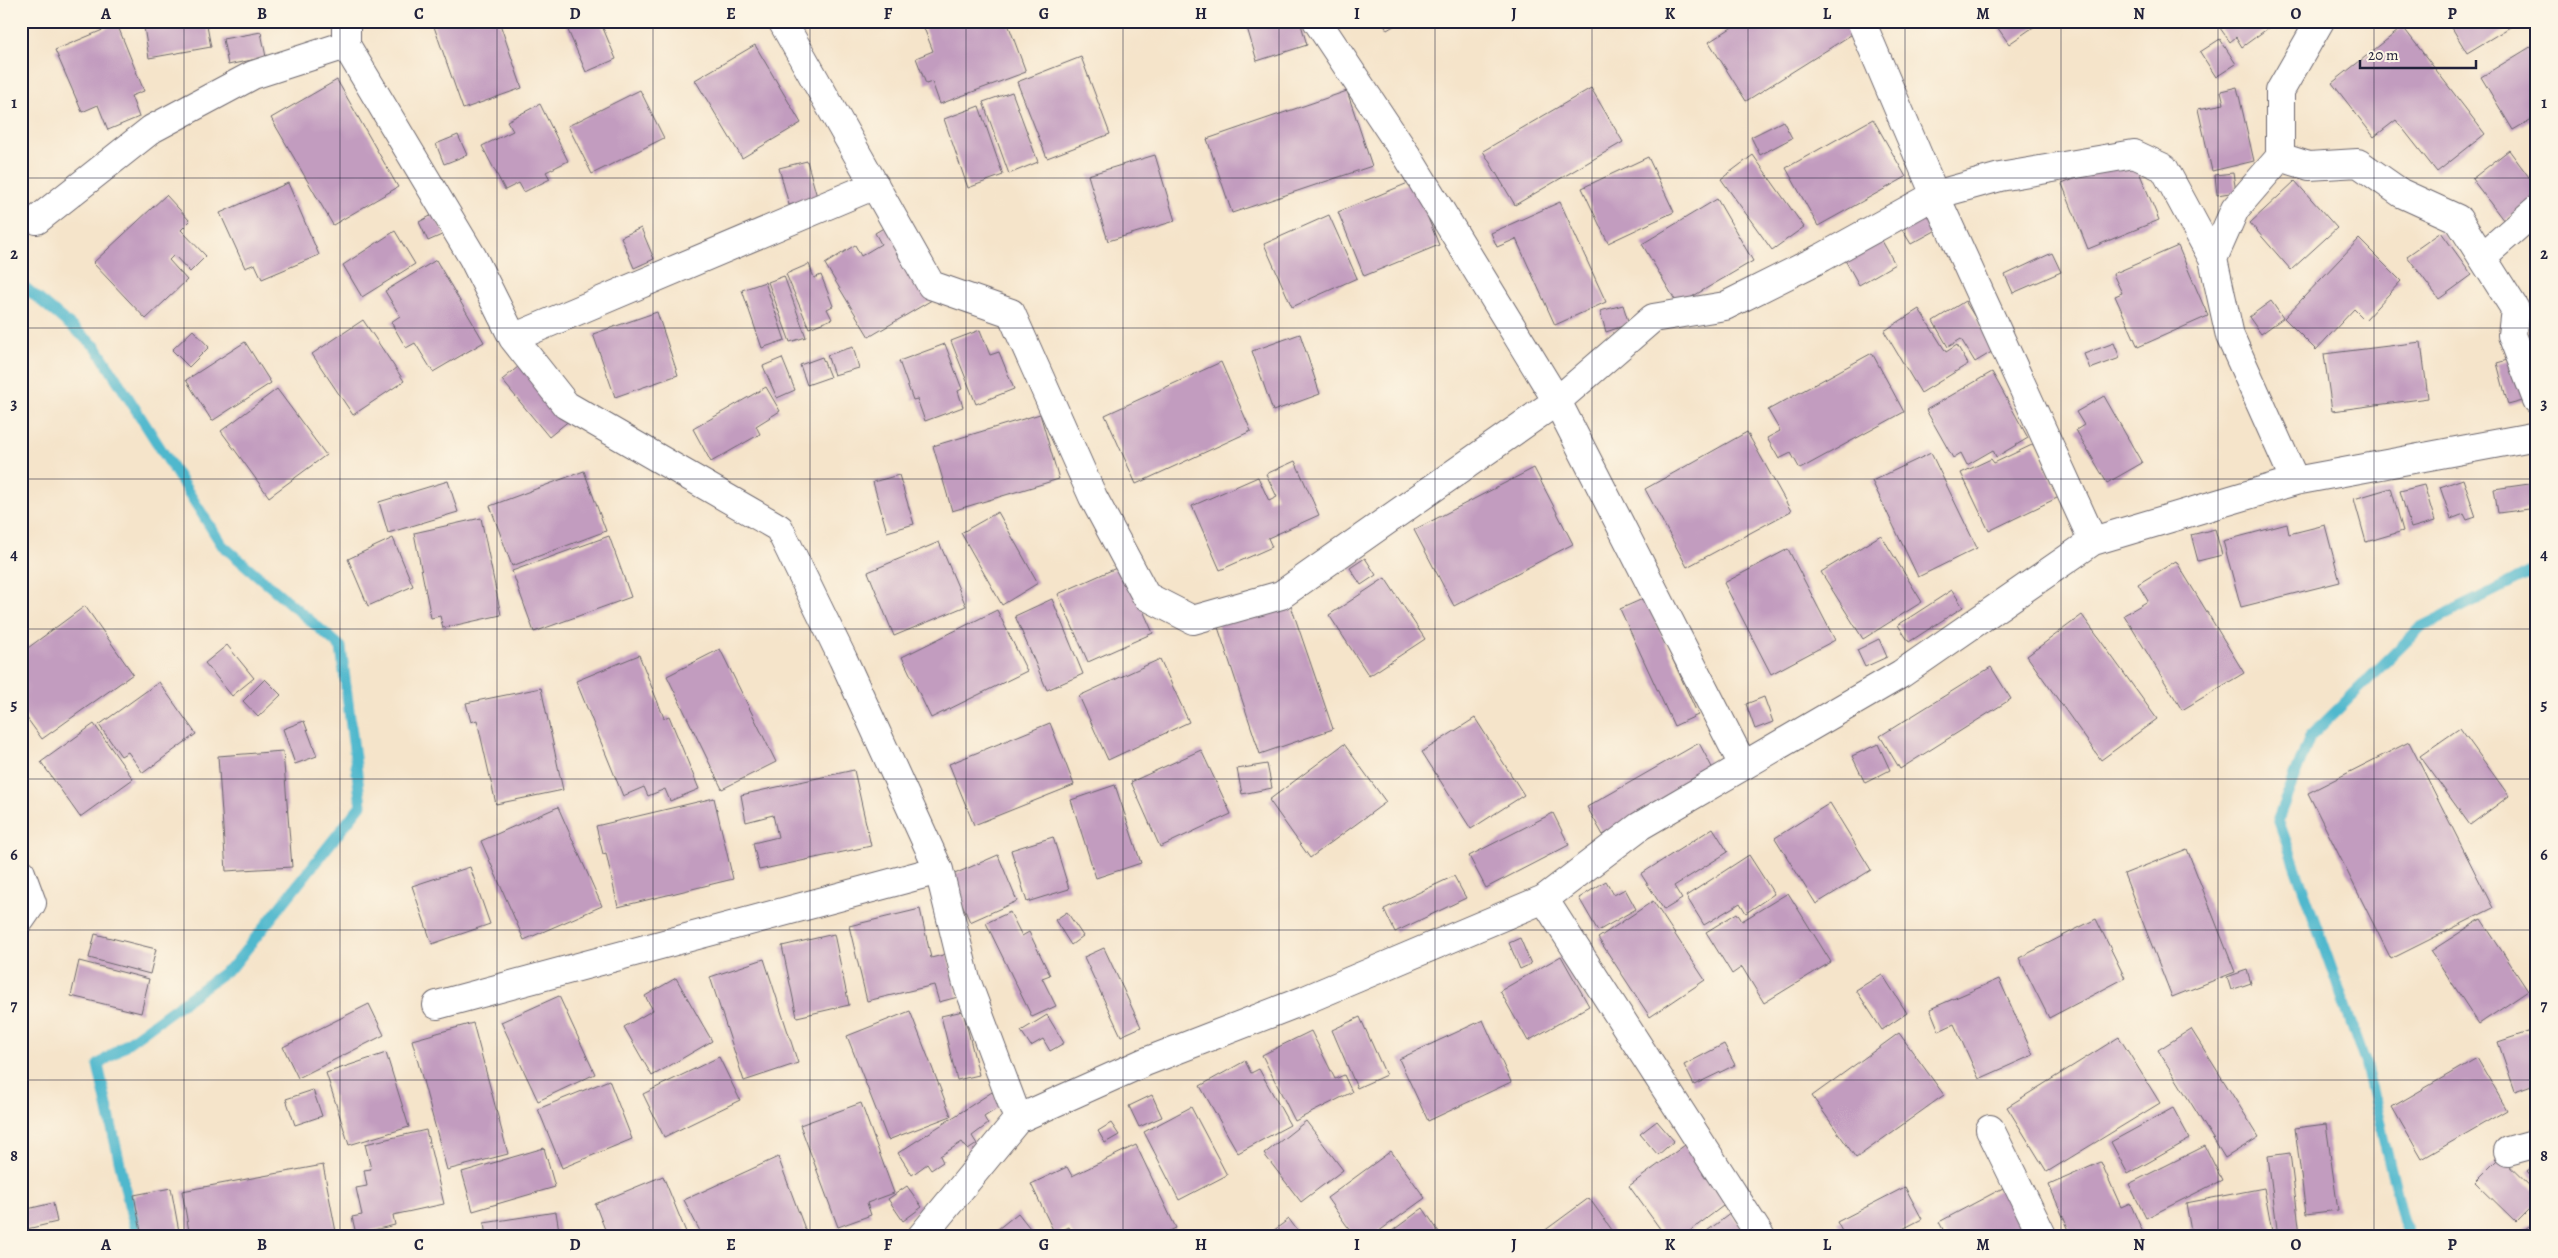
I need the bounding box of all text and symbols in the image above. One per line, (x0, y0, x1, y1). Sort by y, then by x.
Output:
text: A (100, 3, 112, 25)
text: B (257, 3, 267, 25)
text: C (414, 3, 424, 25)
text: D (569, 3, 581, 25)
text: E (726, 3, 736, 25)
text: F (884, 3, 893, 25)
text: G (1039, 3, 1049, 25)
text: H (1195, 3, 1207, 25)
text: I (1354, 3, 1360, 25)
text: J (1511, 3, 1517, 25)
text: K (1665, 3, 1676, 25)
text: L (1823, 3, 1832, 25)
text: M (1976, 3, 1990, 25)
text: N (2133, 3, 2145, 25)
text: O (2291, 3, 2302, 25)
text: P (2447, 3, 2457, 25)
scale bar (2360, 38, 2477, 70)
text: 20 m (2368, 45, 2399, 65)
text: 1 (11, 92, 17, 114)
text: 1 (2541, 92, 2547, 114)
text: 2 (10, 243, 18, 265)
text: 2 (2540, 243, 2548, 265)
text: 3 (11, 393, 18, 415)
text: 3 (2541, 393, 2548, 415)
text: 4 (10, 544, 18, 566)
text: 4 (2540, 544, 2548, 566)
text: 5 (11, 694, 18, 716)
text: 5 (2541, 694, 2548, 716)
text: 6 (10, 844, 18, 866)
text: 6 (2540, 844, 2548, 866)
text: 7 (11, 995, 18, 1017)
text: 7 (2541, 995, 2548, 1017)
text: 8 (10, 1145, 18, 1167)
text: 8 (2540, 1145, 2548, 1167)
text: A (100, 1234, 112, 1256)
text: B (257, 1234, 267, 1256)
text: C (414, 1234, 424, 1256)
text: D (569, 1234, 581, 1256)
text: E (726, 1234, 736, 1256)
text: F (884, 1234, 893, 1256)
text: G (1039, 1234, 1049, 1256)
text: H (1195, 1234, 1207, 1256)
text: I (1354, 1234, 1360, 1256)
text: J (1511, 1234, 1517, 1256)
text: K (1665, 1234, 1676, 1256)
text: L (1823, 1234, 1832, 1256)
text: M (1976, 1234, 1990, 1256)
text: N (2133, 1234, 2145, 1256)
text: O (2291, 1234, 2302, 1256)
text: P (2447, 1234, 2457, 1256)

